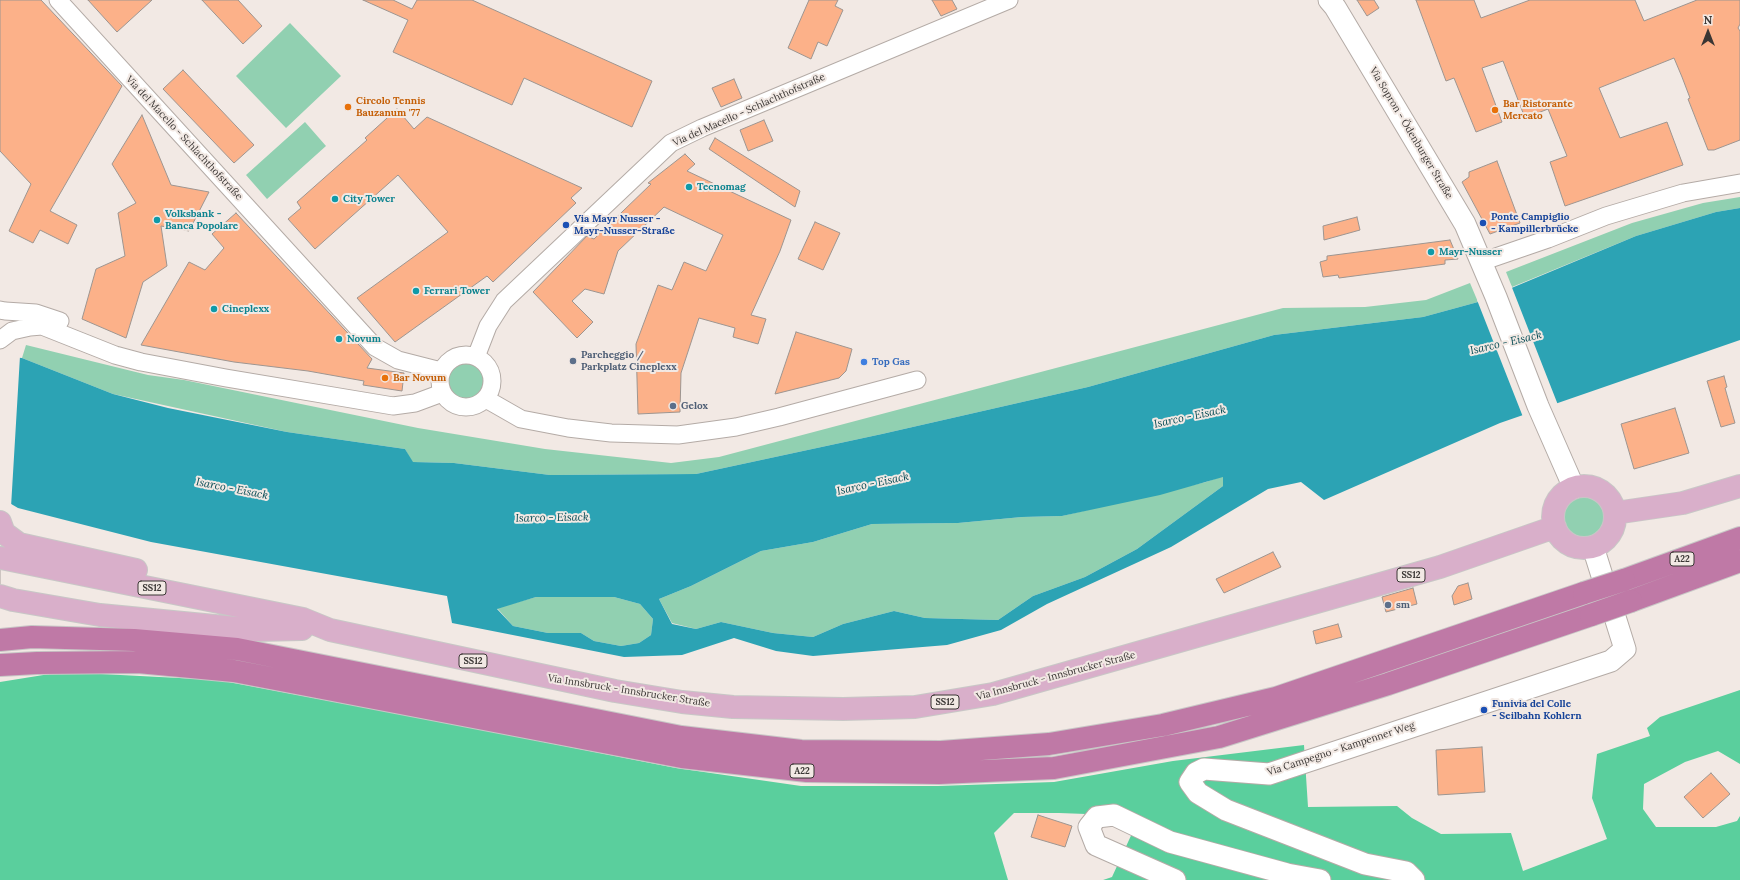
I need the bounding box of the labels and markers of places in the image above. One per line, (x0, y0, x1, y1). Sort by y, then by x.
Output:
place label: Circolo Tennis Bauzanum '77 (356, 95, 425, 118)
place label: Bar Ristorante Mercato (1503, 98, 1573, 122)
marker: Circolo Tennis Bauzanum '77 (343, 102, 353, 112)
marker: Bar Ristorante Mercato (1490, 105, 1500, 115)
place label: Tecnomag (697, 181, 746, 193)
marker: Tecnomag (684, 182, 694, 192)
place label: City Tower (343, 193, 395, 205)
marker: City Tower (330, 194, 340, 204)
place label: Volksbank - Banca Popolare (165, 208, 238, 232)
place label: Ponte Campiglio - Kampillerbrücke (1491, 211, 1578, 234)
place label: Via Mayr Nusser - Mayr-Nusser-Straße (574, 213, 675, 236)
marker: Volksbank - Banca Popolare (152, 215, 162, 225)
marker: Ponte Campiglio - Kampillerbrücke (1478, 218, 1488, 228)
marker: Via Mayr Nusser - Mayr-Nusser-Straße (561, 220, 571, 230)
place label: Mayr-Nusser (1439, 246, 1502, 258)
marker: Mayr-Nusser (1426, 247, 1436, 257)
place label: Ferrari Tower (424, 285, 490, 297)
marker: Ferrari Tower (411, 286, 421, 296)
place label: Cineplexx (222, 303, 269, 315)
marker: Cineplexx (209, 304, 219, 314)
place label: Novum (347, 333, 381, 345)
marker: Novum (334, 334, 344, 344)
place label: Parcheggio / Parkplatz Cineplexx (581, 349, 677, 372)
marker: Parcheggio / Parkplatz Cineplexx (568, 356, 578, 366)
place label: Top Gas (872, 356, 910, 368)
marker: Top Gas (859, 357, 869, 367)
place label: Bar Novum (393, 372, 446, 384)
marker: Bar Novum (380, 373, 390, 383)
place label: Gelox (681, 400, 708, 412)
marker: Gelox (668, 401, 678, 411)
place label: sm (1396, 599, 1410, 611)
marker: sm (1383, 600, 1393, 610)
place label: Funivia del Colle - Seilbahn Kohlern (1492, 698, 1582, 722)
marker: Funivia del Colle - Seilbahn Kohlern (1479, 705, 1489, 715)

